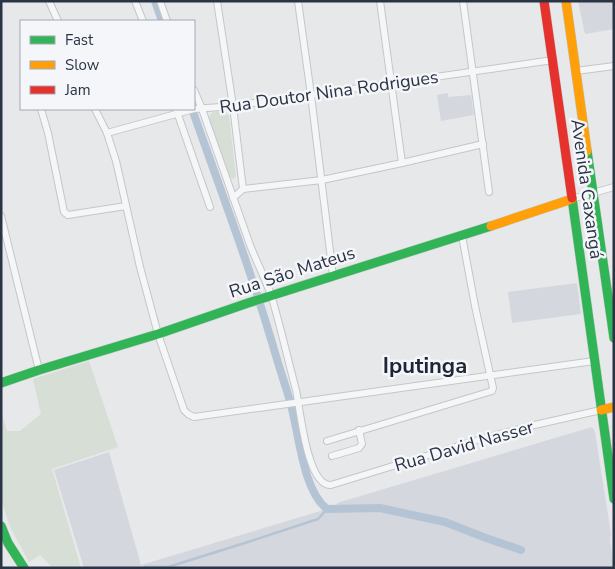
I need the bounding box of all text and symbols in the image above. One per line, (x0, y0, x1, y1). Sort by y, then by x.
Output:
legend (20, 20, 195, 110)
text: Fast (65, 30, 94, 50)
text: Slow (65, 55, 100, 75)
street label: Rua Doutor Nina Rodrigues (218, 65, 440, 119)
text: Jam (64, 80, 91, 100)
street label: Avenida Caxangá (565, 118, 609, 260)
street label: Rua São Mateus (226, 240, 358, 304)
district label: Iputinga (383, 351, 467, 381)
street label: Rua David Nasser (392, 414, 537, 477)

